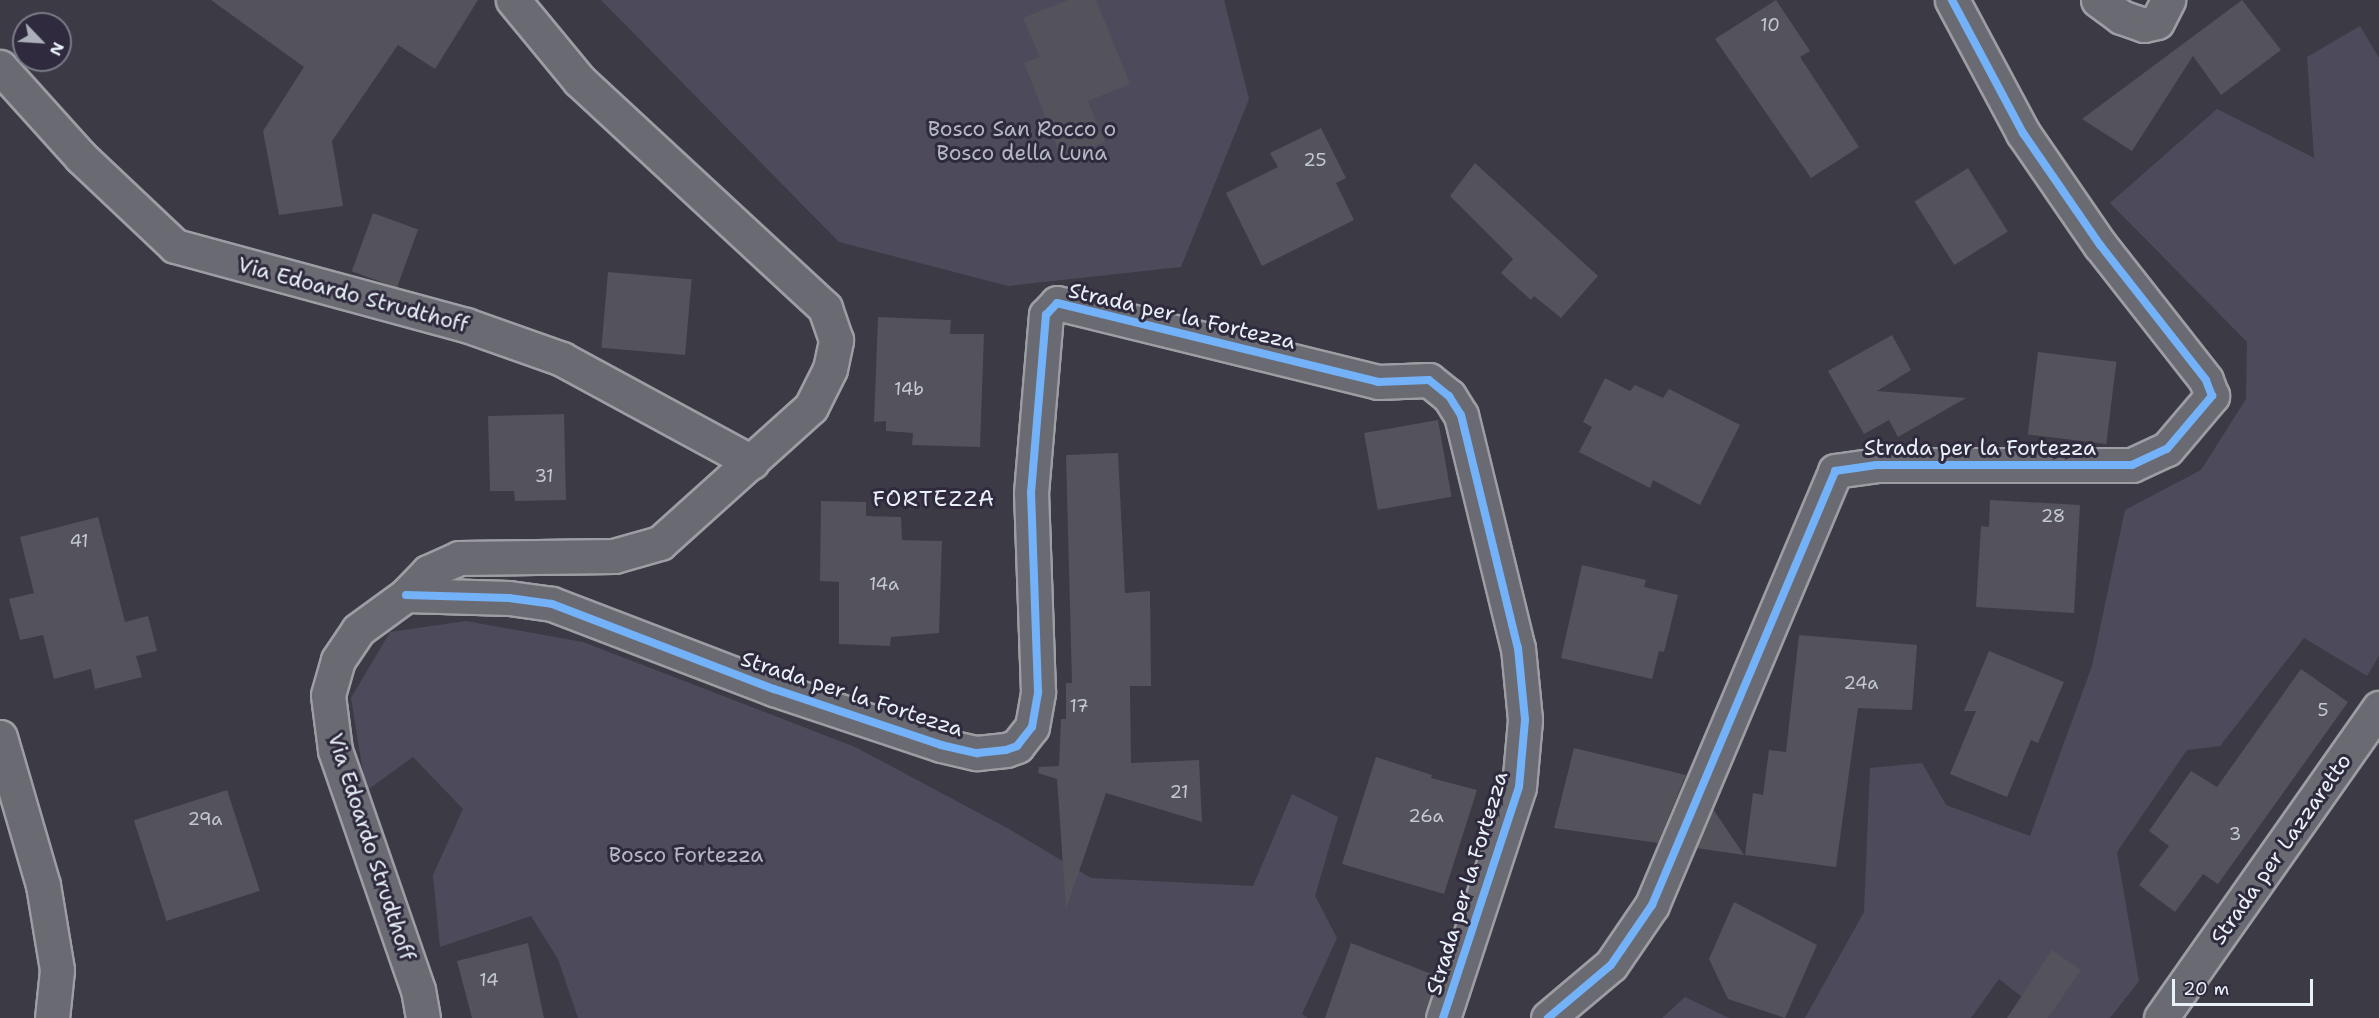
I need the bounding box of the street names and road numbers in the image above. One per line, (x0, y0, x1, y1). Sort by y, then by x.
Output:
street label: Via Edoardo Strudthoff (235, 252, 471, 338)
street label: Strada per la Fortezza (1066, 278, 1298, 354)
street label: Strada per la Fortezza (1864, 435, 2096, 461)
street label: Strada per la Fortezza (738, 646, 966, 742)
street label: Via Edoardo Strudthoff (322, 730, 420, 964)
street label: Strada per Lazzaretto (2206, 749, 2356, 949)
street label: Strada per la Fortezza (1421, 768, 1513, 998)

